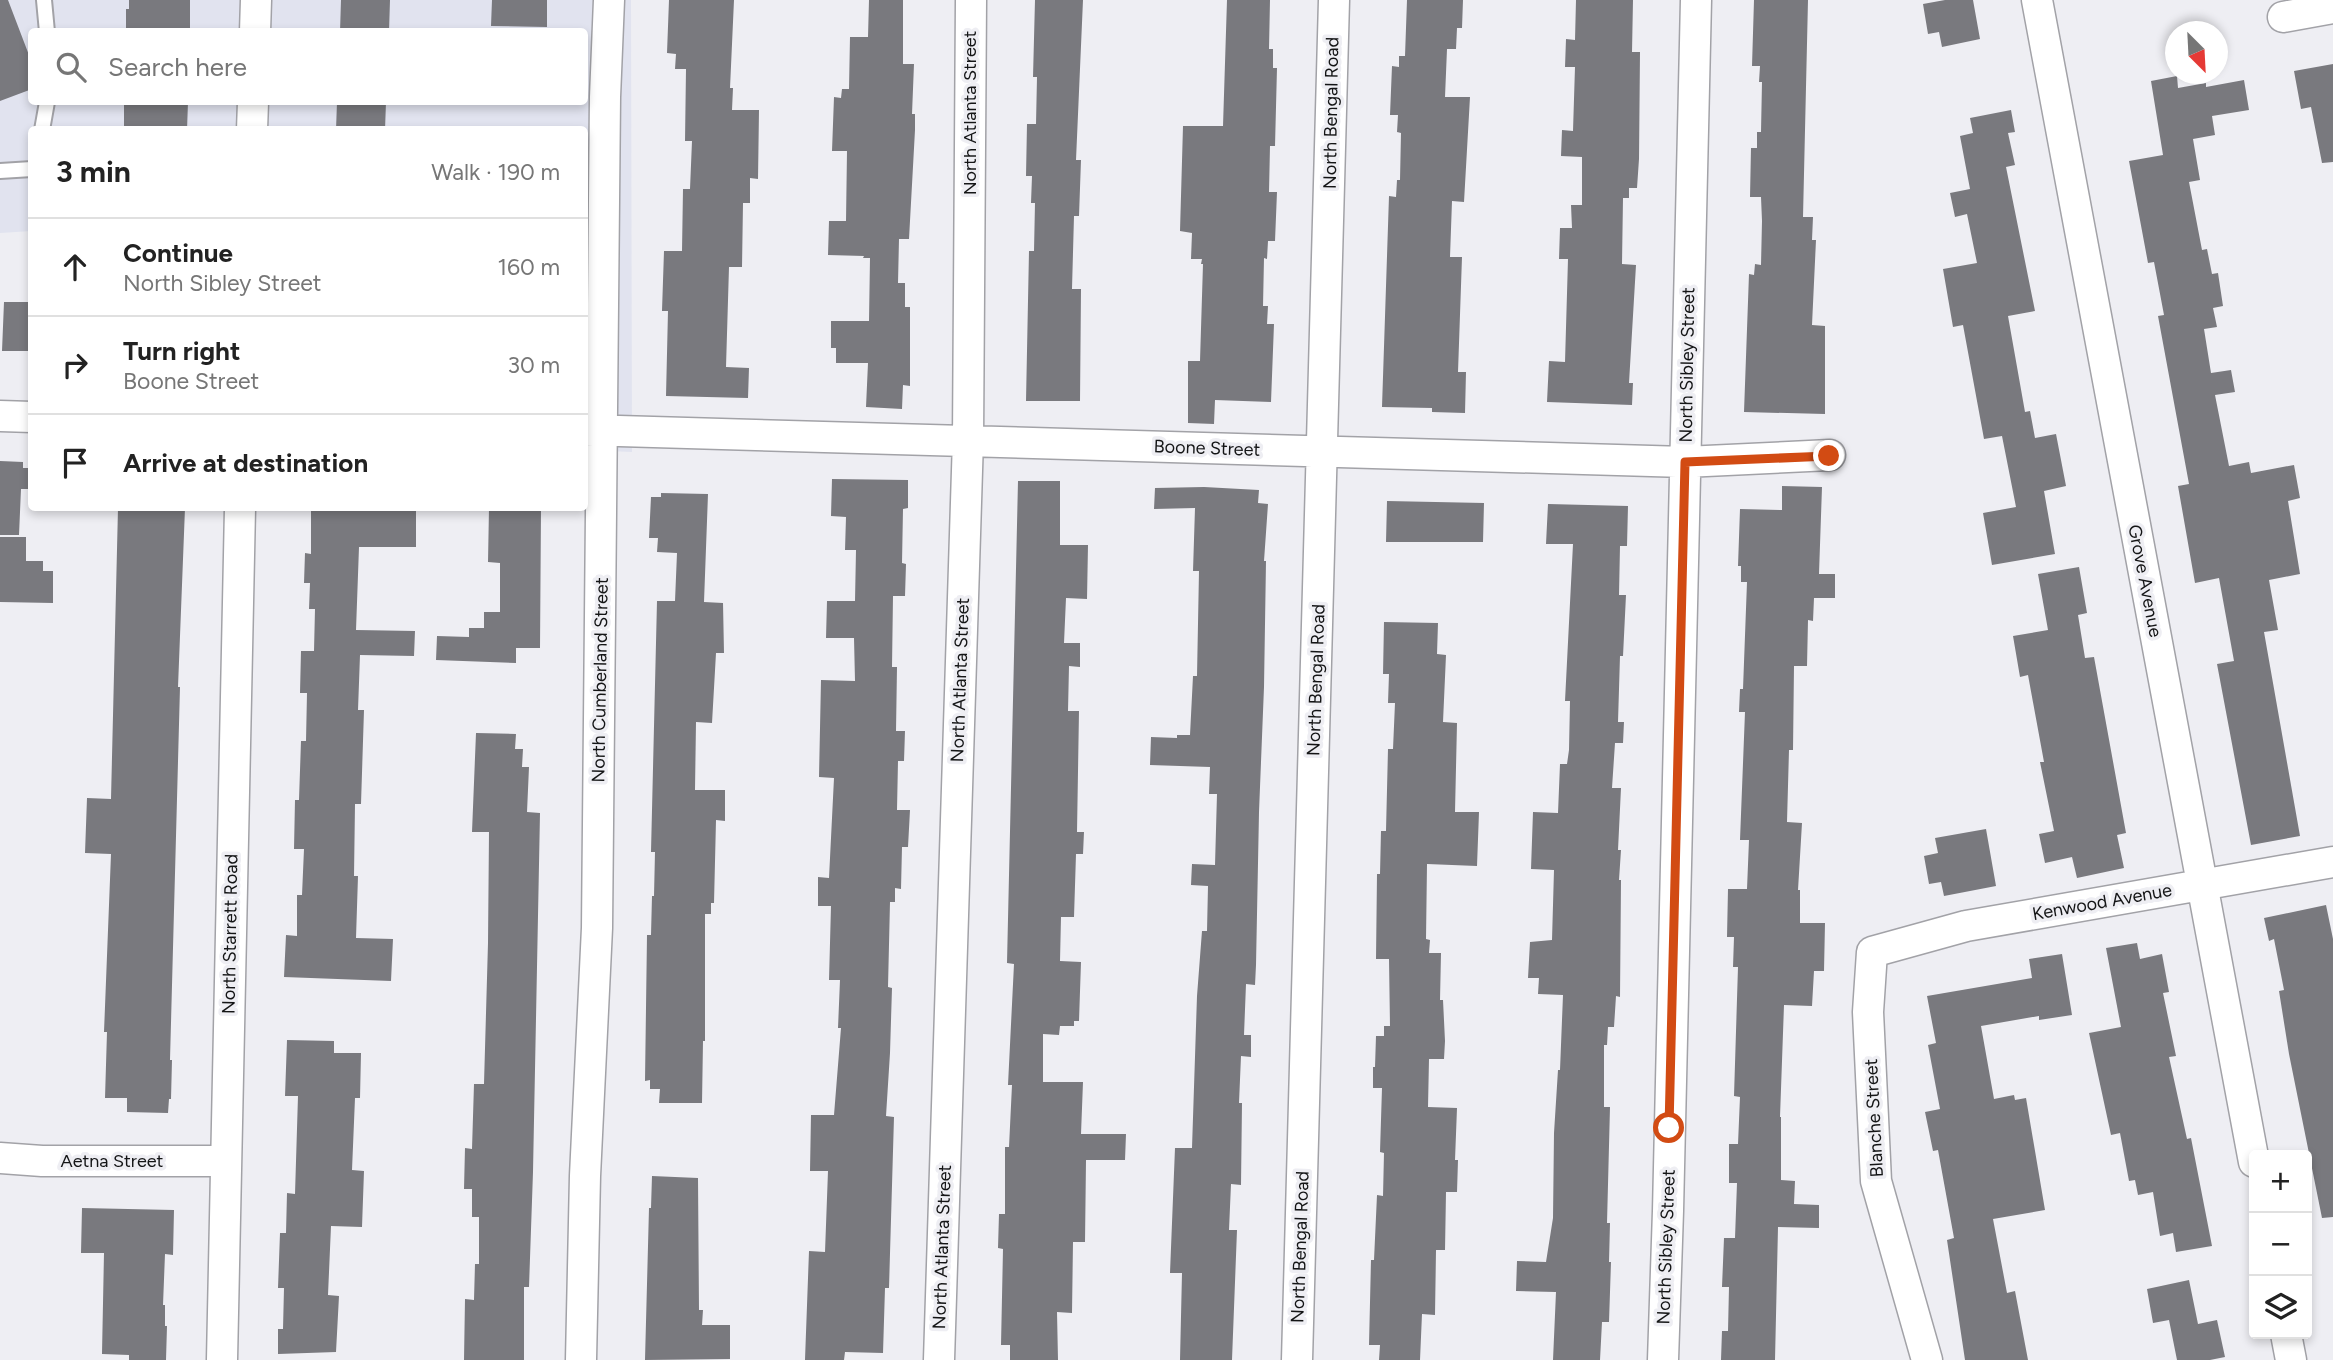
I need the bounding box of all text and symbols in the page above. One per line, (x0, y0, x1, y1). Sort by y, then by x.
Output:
north arrow (2165, 21, 2228, 84)
search box (28, 28, 588, 105)
street label: North Atlanta Street (959, 30, 981, 195)
street label: North Bengal Road (1319, 37, 1343, 189)
icon: search (52, 48, 90, 86)
text: Search here (108, 51, 247, 83)
text: 3 min (56, 153, 131, 190)
text: Walk · 190 m (431, 158, 560, 186)
text: Continue (123, 237, 233, 269)
icon: ahead (56, 248, 94, 286)
text: 160 m (497, 253, 560, 281)
text: North Sibley Street (123, 269, 322, 297)
street label: North Sibley Street (1675, 287, 1699, 443)
text: Turn right (123, 335, 240, 367)
icon: right (56, 346, 94, 384)
text: 30 m (507, 351, 560, 379)
text: Boone Street (123, 367, 259, 395)
street label: Boone Street (1153, 435, 1261, 461)
route end (1813, 440, 1844, 471)
icon: arrive (56, 444, 94, 482)
text: Arrive at destination (123, 447, 368, 479)
street label: Grove Avenue (2123, 523, 2167, 639)
street label: North Cumberland Street (587, 577, 613, 783)
street label: North Atlanta Street (946, 597, 974, 763)
street label: North Bengal Road (1302, 604, 1330, 756)
street label: North Starrett Road (218, 854, 242, 1014)
street label: Kenwood Avenue (2031, 879, 2174, 925)
street label: Blanche Street (1860, 1058, 1888, 1178)
route start (1653, 1112, 1684, 1143)
street label: Aetna Street (61, 1150, 164, 1172)
map controls (2249, 1150, 2312, 1339)
button: + (2249, 1150, 2312, 1213)
street label: North Atlanta Street (928, 1164, 956, 1330)
street label: North Sibley Street (1652, 1169, 1680, 1325)
street label: North Bengal Road (1286, 1171, 1314, 1323)
button: − (2249, 1213, 2312, 1276)
button: layers (2249, 1276, 2312, 1339)

